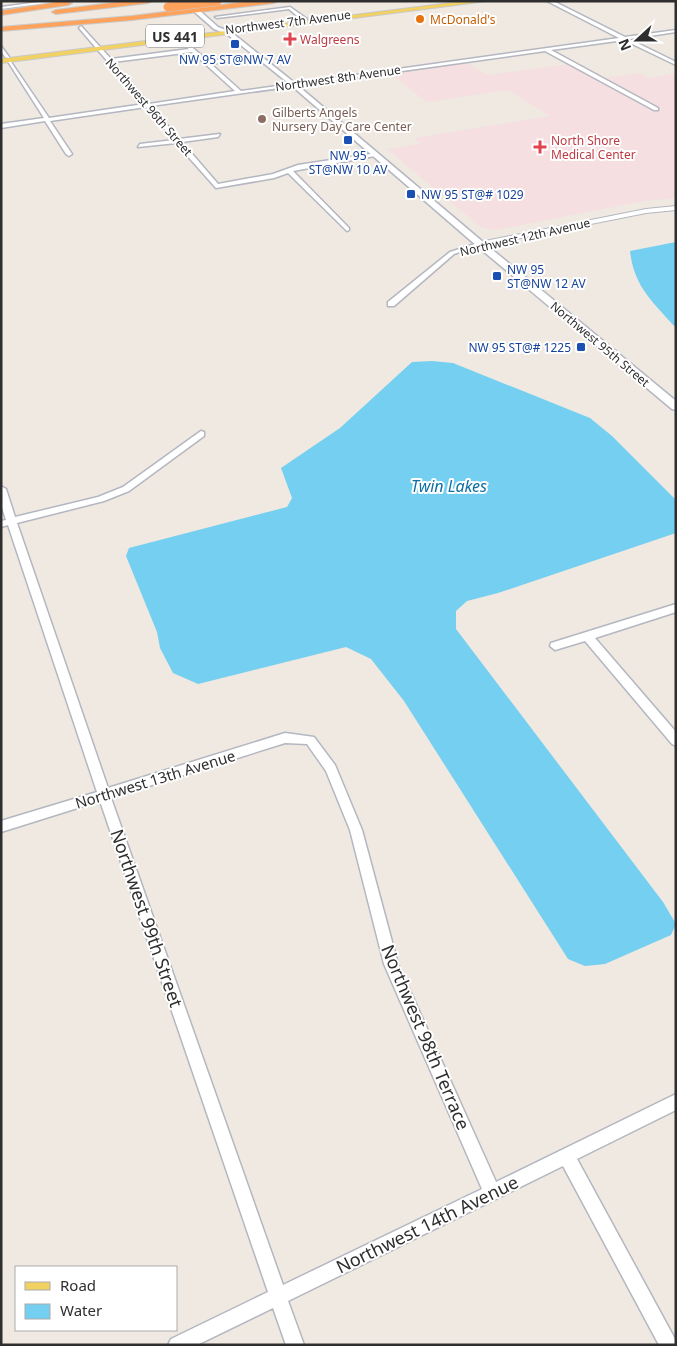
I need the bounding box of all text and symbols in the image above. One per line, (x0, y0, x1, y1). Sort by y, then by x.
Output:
street label: Northwest 7th Avenue (224, 6, 352, 38)
place label: McDonald's (430, 11, 496, 28)
marker: McDonald's (414, 13, 426, 25)
north arrow (612, 15, 662, 65)
road number: US 441 (146, 24, 204, 48)
place label: Walgreens (300, 31, 360, 48)
marker: Walgreens (284, 33, 296, 45)
text: N (613, 36, 635, 54)
marker: NW 95 ST@NW 7 AV (229, 38, 241, 50)
place label: NW 95 ST@NW 7 AV (179, 51, 292, 68)
street label: Northwest 96th Street (102, 54, 197, 160)
street label: Northwest 8th Avenue (274, 61, 402, 95)
place label: Gilberts Angels Nursery Day Care Center (272, 104, 412, 135)
marker: Gilberts Angels Nursery Day Care Center (256, 113, 268, 125)
place label: North Shore Medical Center (551, 132, 636, 163)
marker: NW 95 ST@NW 10 AV (342, 134, 354, 146)
marker: North Shore Medical Center (533, 140, 547, 154)
place label: NW 95 ST@NW 10 AV (309, 147, 388, 178)
place label: NW 95 ST@# 1029 (421, 186, 524, 203)
marker: NW 95 ST@# 1029 (405, 188, 417, 200)
street label: Northwest 12th Avenue (458, 214, 592, 260)
place label: NW 95 ST@NW 12 AV (507, 261, 586, 292)
marker: NW 95 ST@NW 12 AV (491, 270, 503, 282)
street label: Northwest 95th Street (547, 297, 654, 391)
place label: NW 95 ST@# 1225 (468, 339, 571, 356)
marker: NW 95 ST@# 1225 (575, 341, 587, 353)
water label: Twin Lakes (411, 475, 487, 497)
street label: Northwest 13th Avenue (72, 745, 238, 813)
street label: Northwest 99th Street (105, 826, 189, 1011)
street label: Northwest 98th Terrace (376, 941, 476, 1133)
street label: Northwest 14th Avenue (332, 1169, 522, 1279)
legend (15, 1266, 178, 1331)
text: Road (60, 1275, 96, 1295)
text: Water (60, 1300, 102, 1320)

